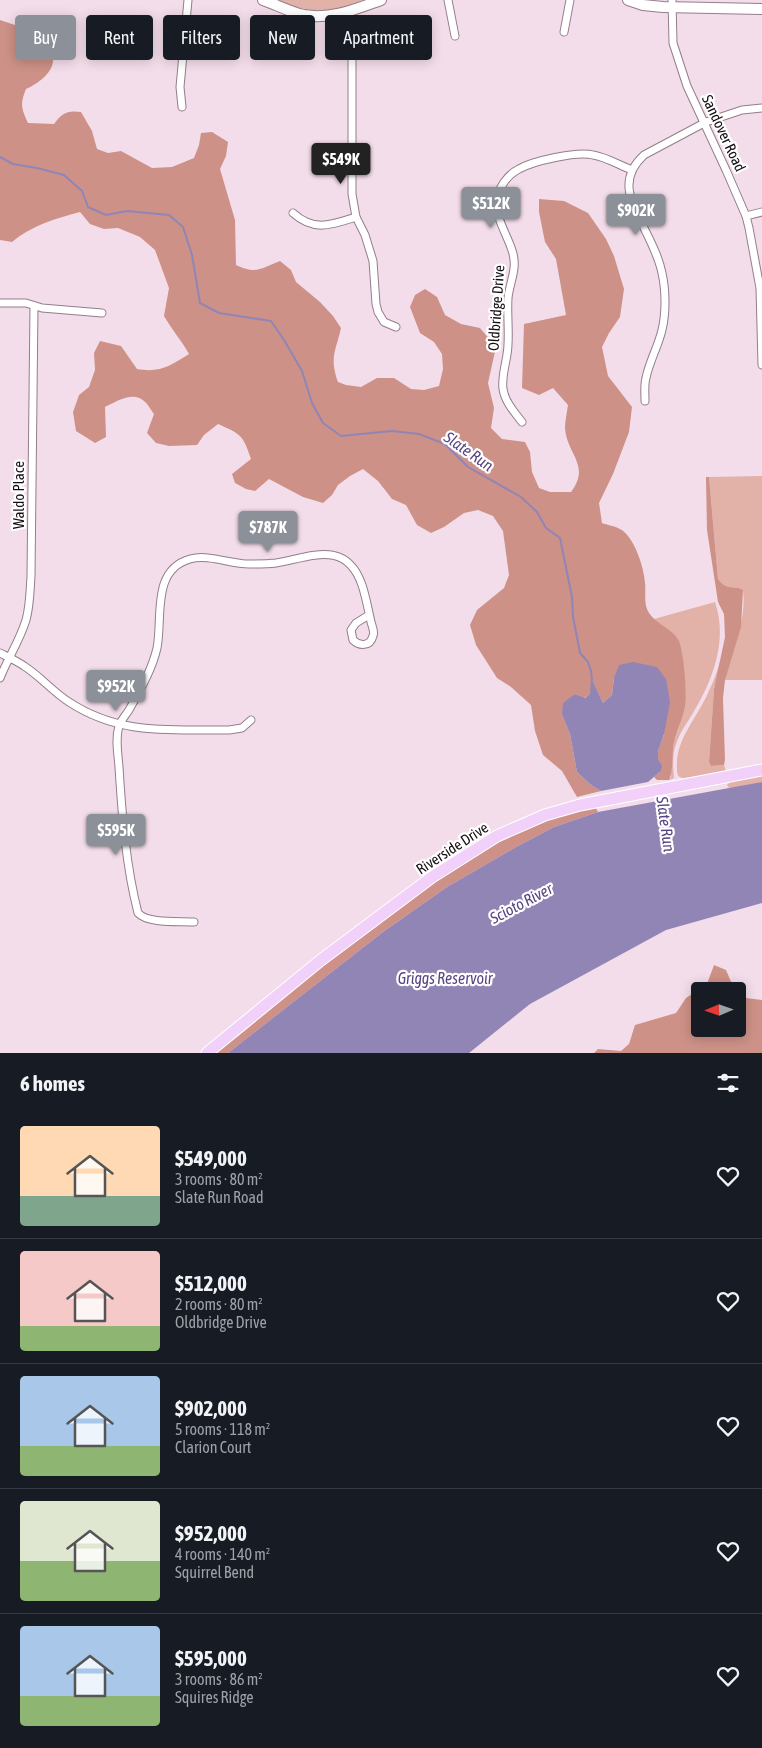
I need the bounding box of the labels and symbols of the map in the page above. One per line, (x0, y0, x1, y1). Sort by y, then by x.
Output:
street label: Sandover Road (699, 92, 749, 174)
pin: $549K (306, 142, 376, 185)
pin: $512K (456, 186, 526, 229)
pin: $902K (601, 194, 671, 236)
street label: Oldbridge Drive (485, 264, 507, 351)
water label: Slate Run (440, 427, 497, 474)
street label: Waldo Place (10, 461, 27, 529)
pin: $787K (233, 510, 303, 553)
pin: $952K (81, 670, 151, 712)
water label: Slate Run (653, 794, 679, 853)
pin: $595K (81, 814, 151, 856)
street label: Riverside Drive (413, 818, 491, 877)
water label: Scioto River (486, 878, 556, 927)
water label: Griggs Reservoir (398, 969, 494, 988)
north arrow (691, 982, 746, 1038)

